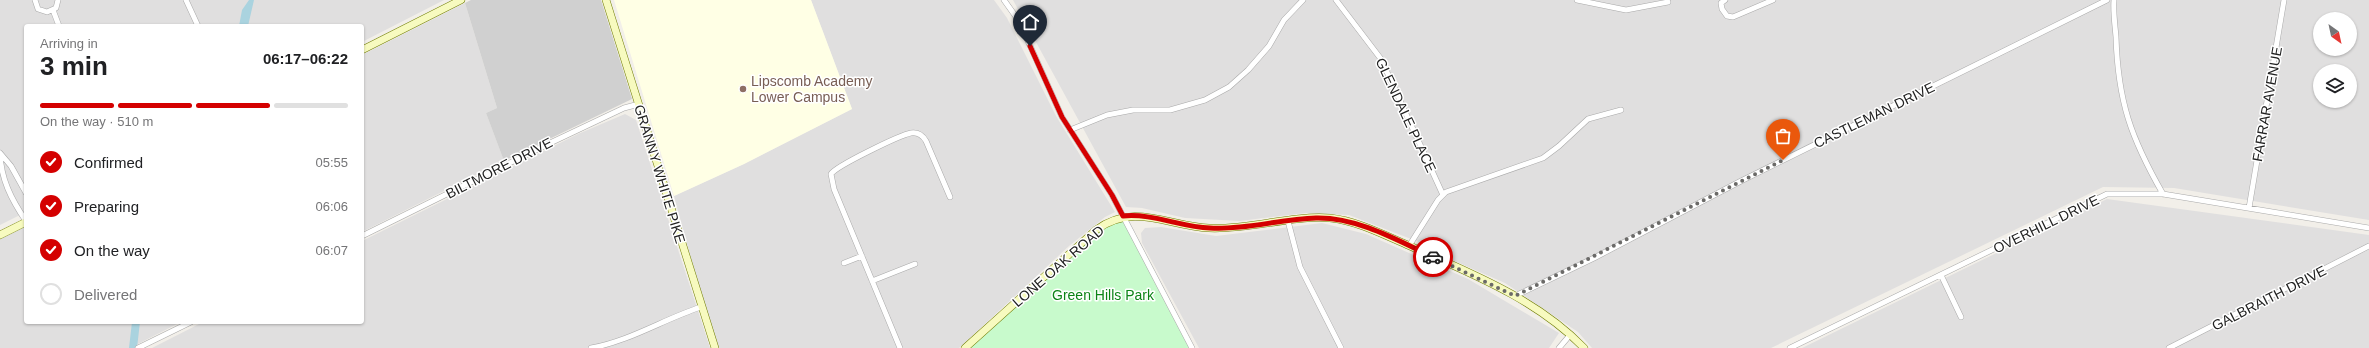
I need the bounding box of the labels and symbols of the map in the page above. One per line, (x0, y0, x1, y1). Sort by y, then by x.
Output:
pin (1013, 5, 1047, 46)
north arrow (2313, 12, 2357, 56)
street label: FARRAR AVENUE (2249, 45, 2285, 163)
street label: GLENDALE PLACE (1372, 55, 1440, 175)
place label: Lipscomb Academy Lower Campus (751, 73, 872, 105)
street label: CASTLEMAN DRIVE (1811, 79, 1937, 151)
marker: Lipscomb Academy Lower Campus (738, 84, 748, 94)
street label: GRANNY WHITE PIKE (631, 103, 689, 245)
pin (1766, 119, 1800, 160)
street label: BILTMORE DRIVE (443, 134, 555, 202)
street label: OVERHILL DRIVE (1991, 192, 2101, 256)
street label: LONE OAK ROAD (1009, 222, 1107, 310)
courier (1413, 237, 1453, 277)
street label: GALBRAITH DRIVE (2209, 262, 2329, 334)
park label: Green Hills Park (1052, 287, 1155, 303)

